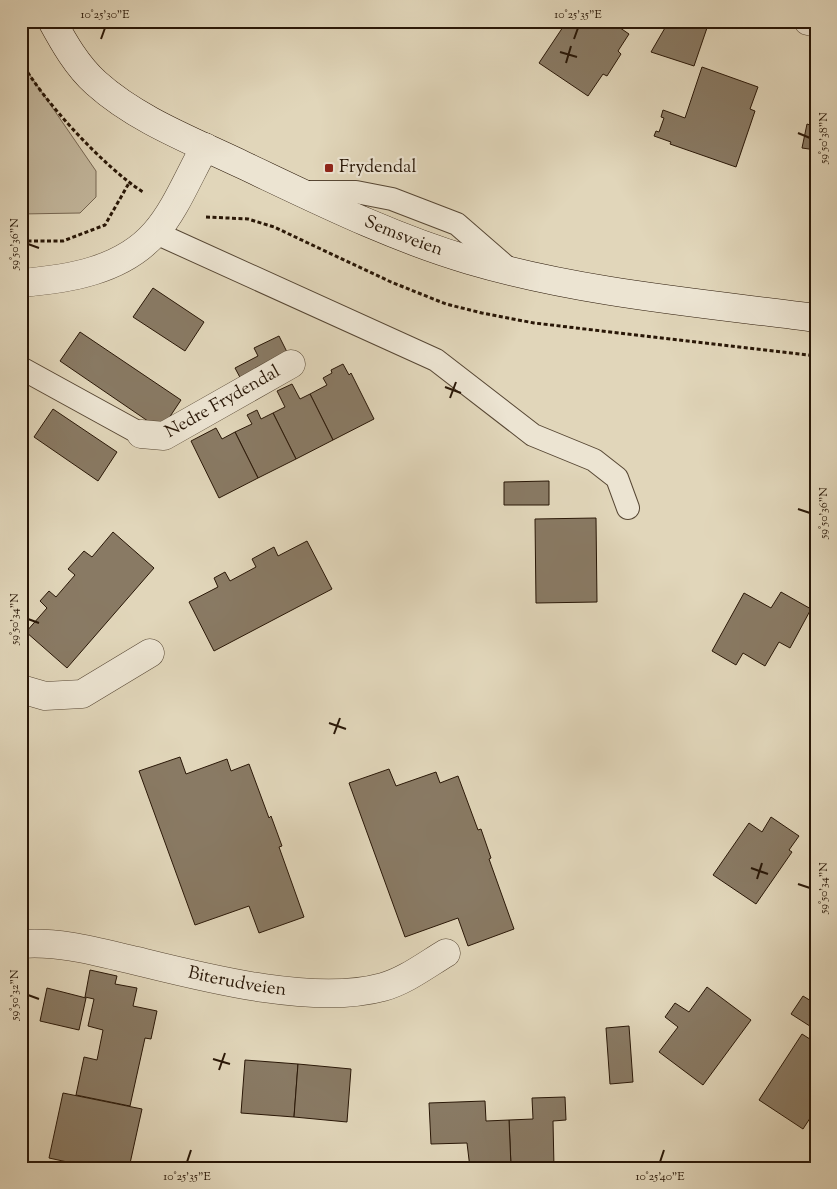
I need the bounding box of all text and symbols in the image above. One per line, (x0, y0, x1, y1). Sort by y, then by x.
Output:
text: 10°25'30"E (80, 6, 130, 24)
text: 10°25'35"E (554, 6, 602, 24)
text: 59°50'38"N (815, 112, 833, 165)
place label: Frydendal (339, 155, 416, 181)
marker: Frydendal (323, 162, 335, 174)
street label: Semsveien (360, 210, 446, 264)
text: 59°50'36"N (6, 218, 24, 271)
street label: Nedre Frydendal (161, 359, 286, 446)
text: 59°50'36"N (815, 487, 833, 540)
text: 59°50'34"N (6, 593, 24, 646)
text: 59°50'34"N (815, 862, 833, 915)
street label: Biterudveien (185, 961, 288, 1004)
text: 59°50'32"N (6, 969, 24, 1022)
text: 10°25'35"E (163, 1168, 211, 1186)
text: 10°25'40"E (635, 1168, 685, 1186)

